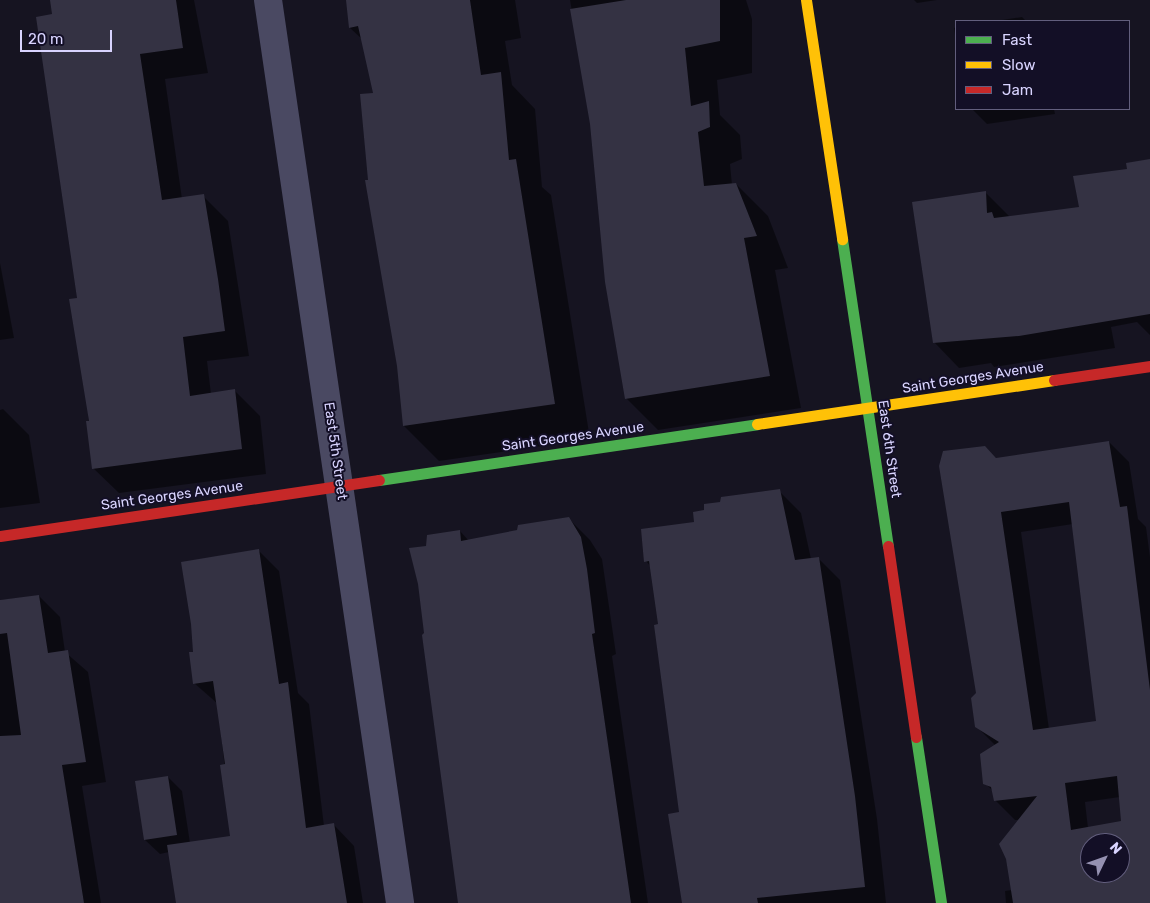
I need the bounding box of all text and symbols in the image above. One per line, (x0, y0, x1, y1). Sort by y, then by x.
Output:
scale bar (22, 20, 115, 52)
legend (955, 20, 1130, 110)
text: 20 m (28, 30, 63, 48)
text: Fast (1002, 31, 1032, 49)
text: Slow (1002, 56, 1035, 74)
text: Jam (1002, 81, 1033, 99)
street label: Saint Georges Avenue (901, 358, 1045, 398)
street label: East 6th Street (874, 399, 904, 499)
street label: East 5th Street (320, 401, 350, 501)
street label: Saint Georges Avenue (501, 419, 645, 455)
street label: Saint Georges Avenue (100, 478, 244, 514)
north arrow (1080, 833, 1130, 883)
text: N (1106, 839, 1125, 858)

